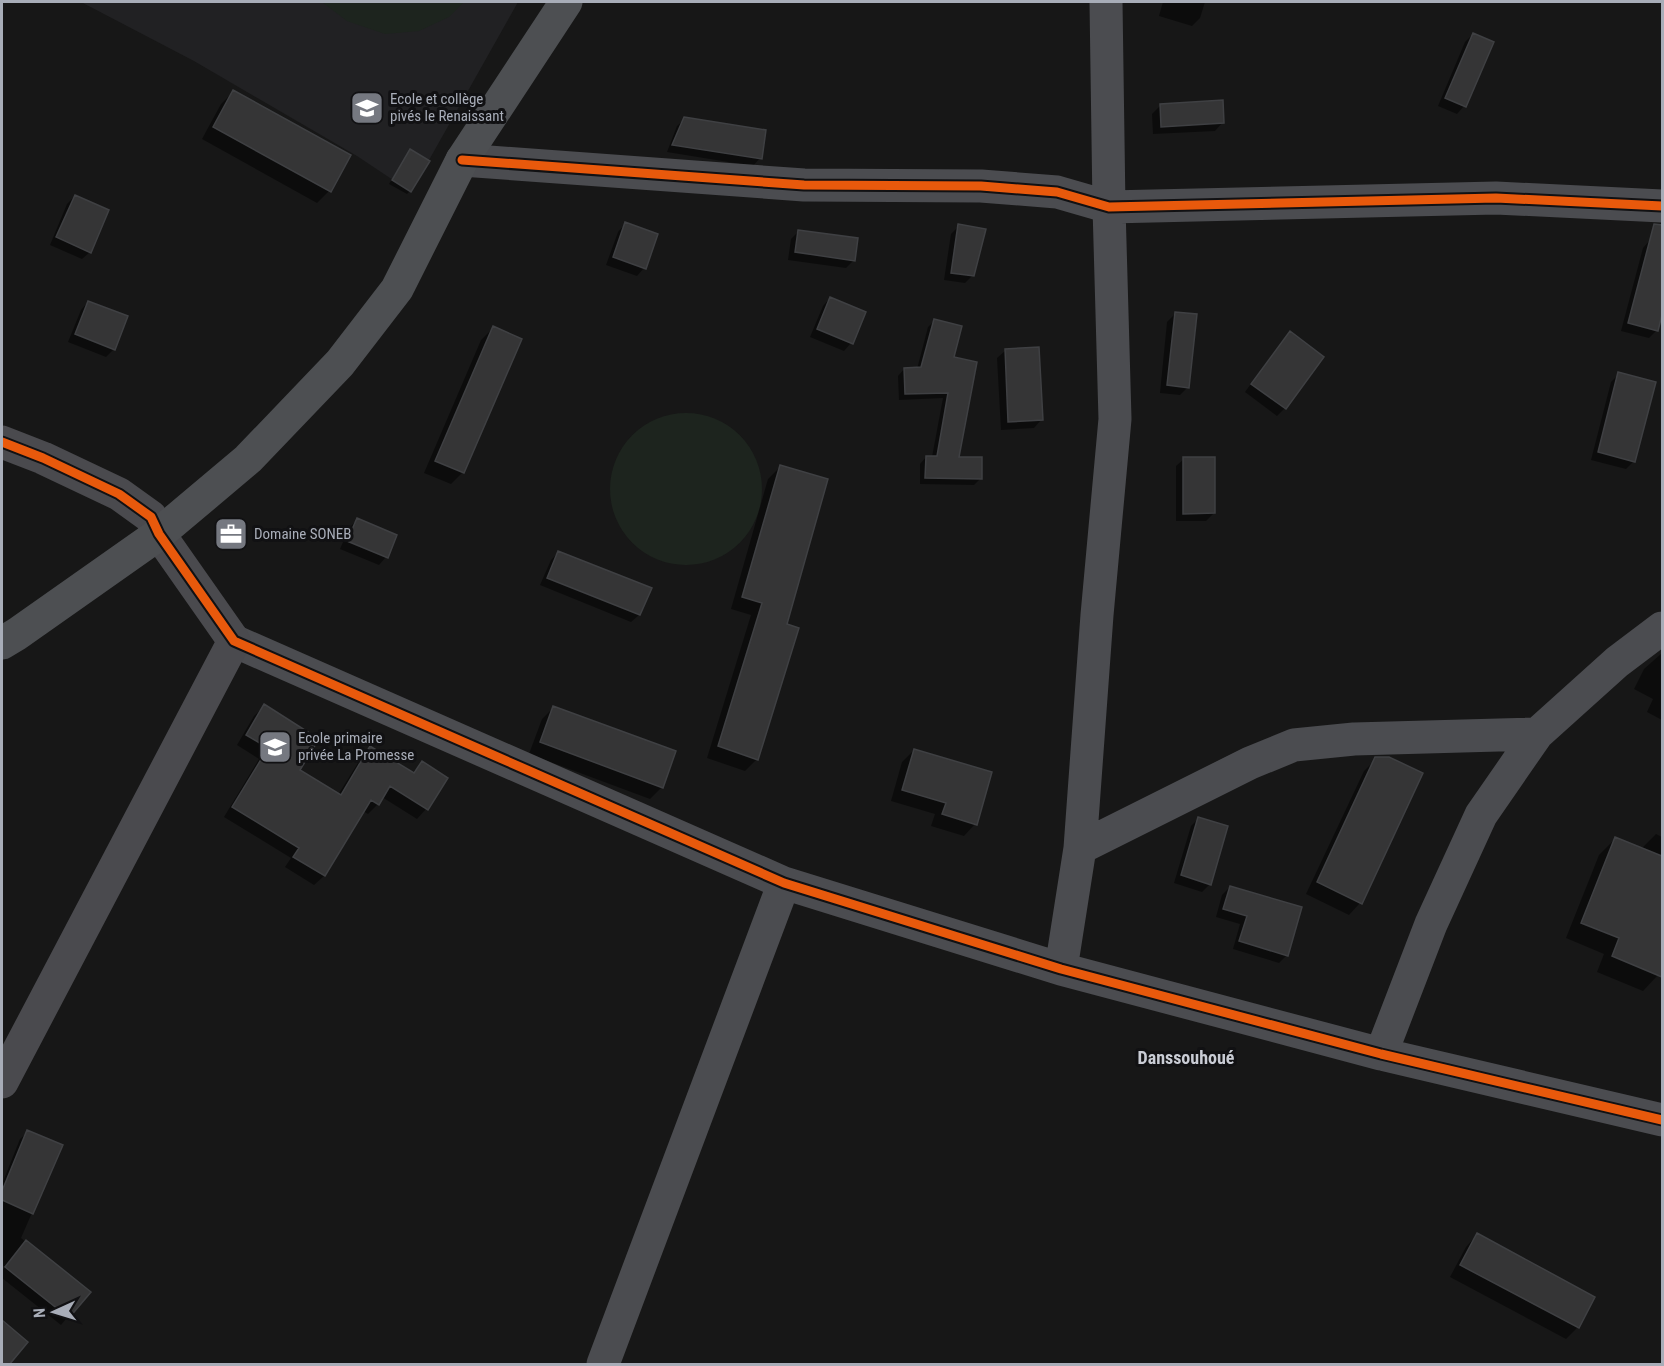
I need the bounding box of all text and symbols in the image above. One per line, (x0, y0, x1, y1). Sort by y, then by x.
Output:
school or university icon: Ecole et collège pivés le Renaissant (349, 90, 385, 126)
place label: Ecole et collège pivés le Renaissant (390, 90, 504, 125)
office icon: Domaine SONEB (213, 516, 249, 552)
place label: Domaine SONEB (254, 525, 352, 543)
school or university icon: Ecole primaire privée La Promesse (257, 729, 293, 765)
place label: Ecole primaire privée La Promesse (298, 729, 414, 764)
district label: Danssouhoué (1138, 1047, 1235, 1068)
north arrow (24, 1282, 84, 1342)
text: N (30, 1307, 49, 1319)

